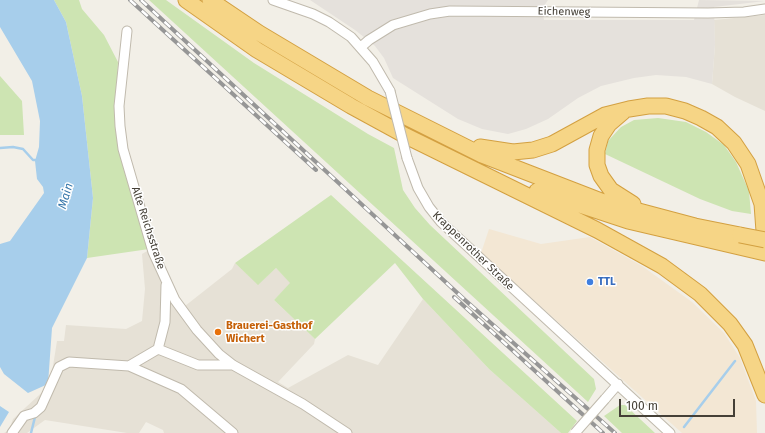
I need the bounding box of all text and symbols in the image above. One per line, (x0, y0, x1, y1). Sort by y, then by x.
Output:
street label: Eichenweg (538, 5, 590, 19)
water label: Main (55, 181, 77, 211)
street label: Alte Reichsstraße (128, 185, 168, 271)
street label: Krappenrother Straße (430, 209, 516, 293)
place label: TTL (598, 275, 616, 289)
marker: TTL (585, 277, 595, 287)
place label: Brauerei-Gasthof Wichert (226, 319, 312, 345)
marker: Brauerei-Gasthof Wichert (213, 327, 223, 337)
scale bar (621, 391, 737, 417)
text: 100 m (626, 399, 658, 413)

